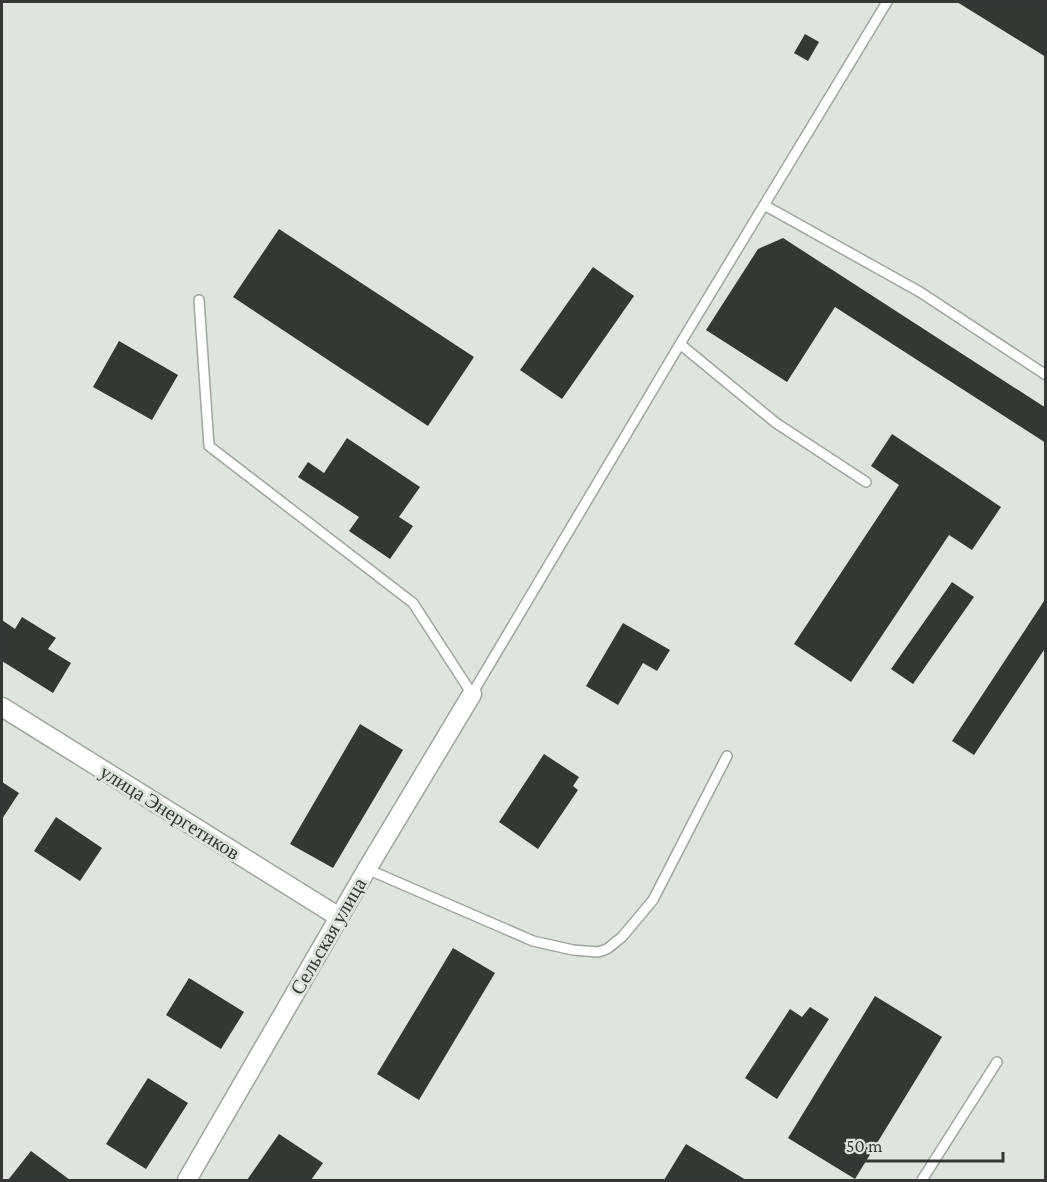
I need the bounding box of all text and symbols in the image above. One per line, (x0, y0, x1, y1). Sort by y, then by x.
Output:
street label: улица Энергетиков (96, 760, 244, 865)
street label: Сельская улица (286, 874, 371, 999)
scale bar (837, 1125, 1004, 1163)
text: 50 m (846, 1136, 883, 1156)

